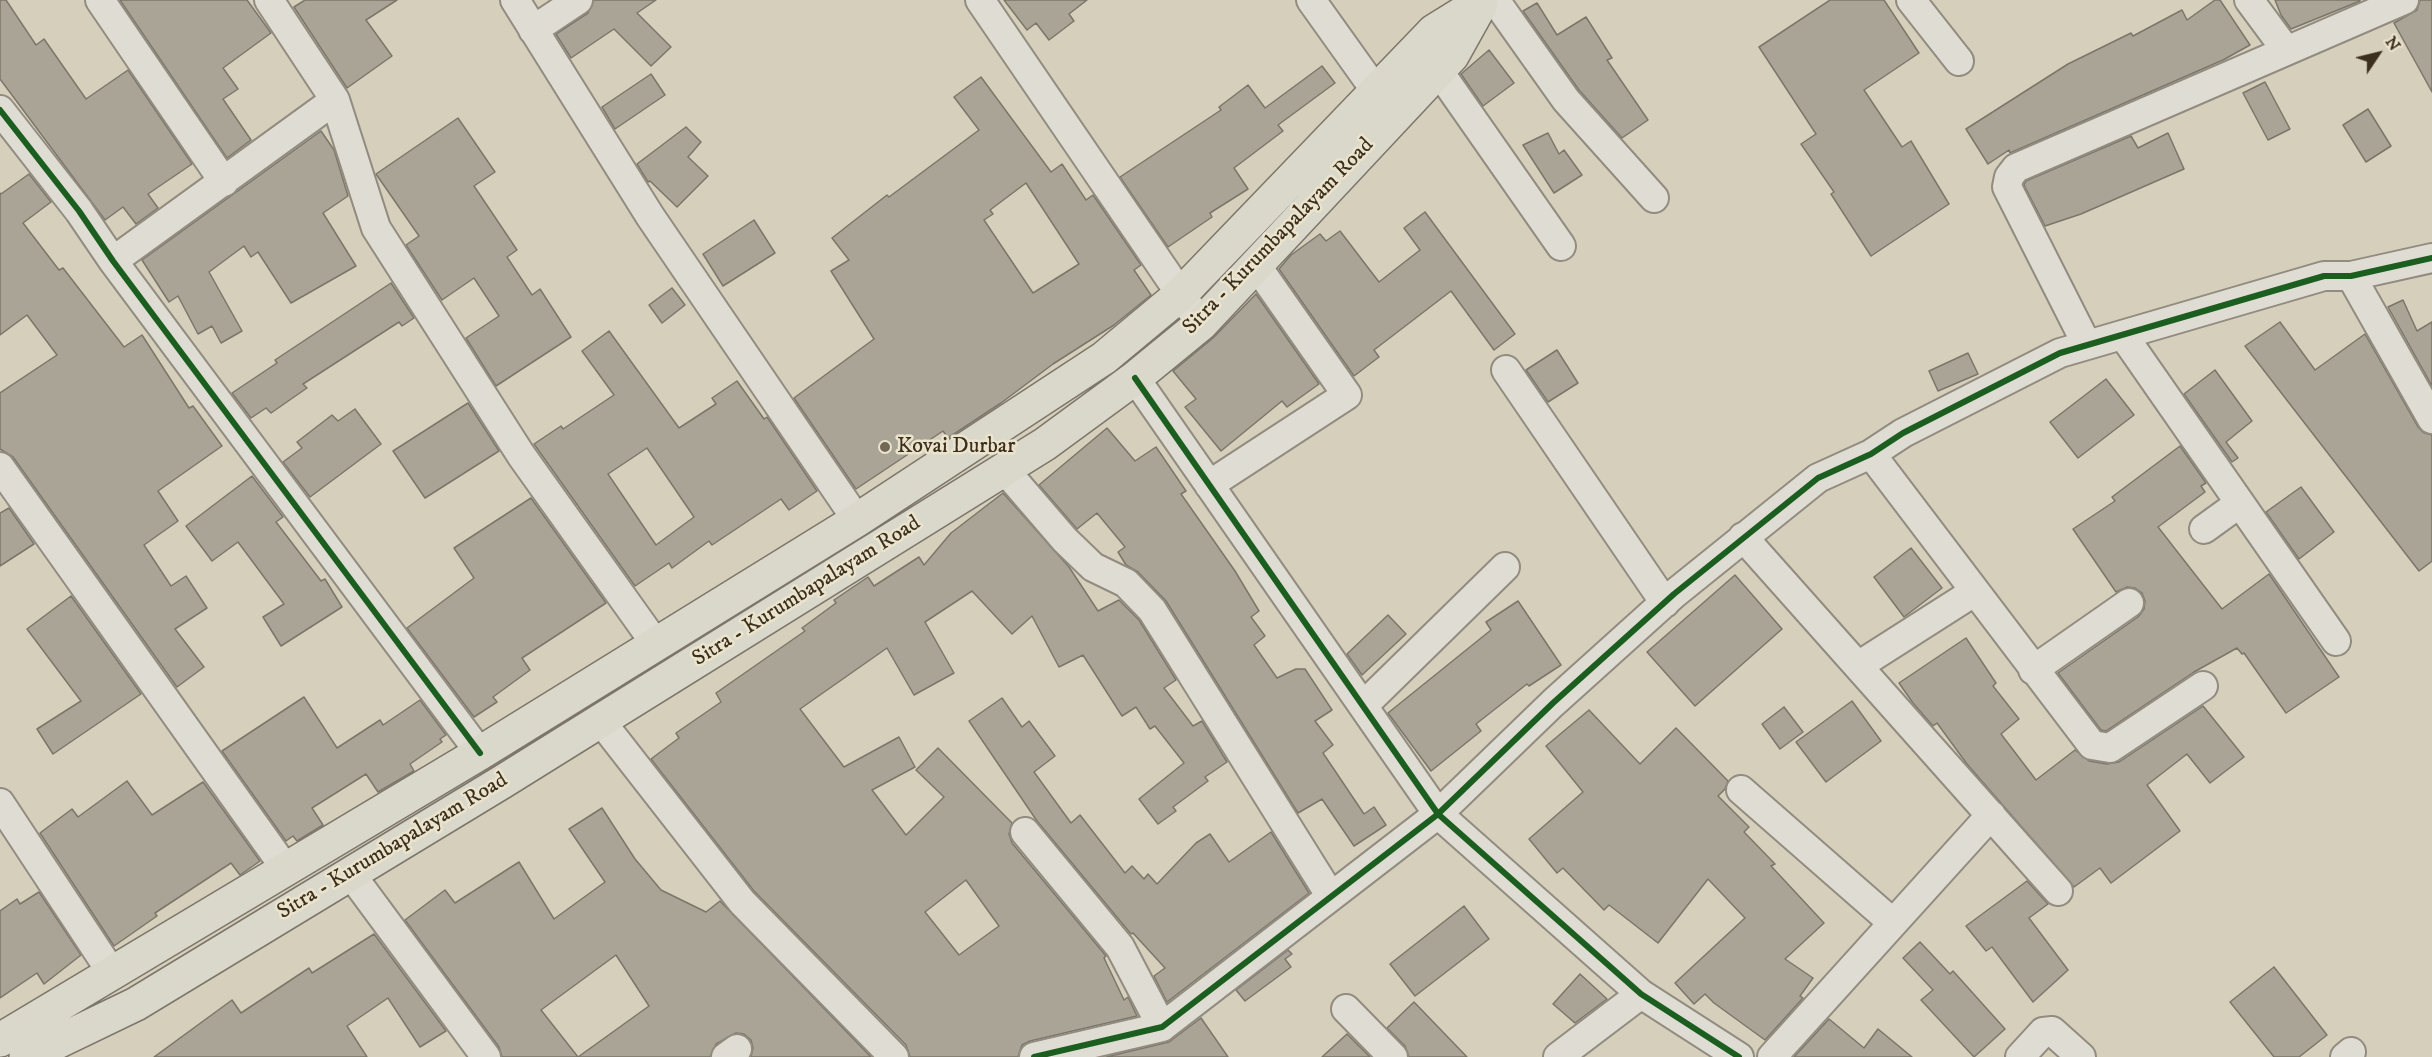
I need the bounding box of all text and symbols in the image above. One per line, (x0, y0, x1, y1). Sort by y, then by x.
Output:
north arrow (2348, 24, 2408, 84)
text: N (2381, 33, 2405, 55)
street label: Sitra - Kurumbapalayam Road (1178, 133, 1380, 341)
place label: Kovai Durbar (897, 434, 1015, 460)
marker: Kovai Durbar (878, 440, 892, 454)
street label: Sitra - Kurumbapalayam Road (688, 511, 926, 673)
street label: Sitra - Kurumbapalayam Road (273, 768, 513, 926)

